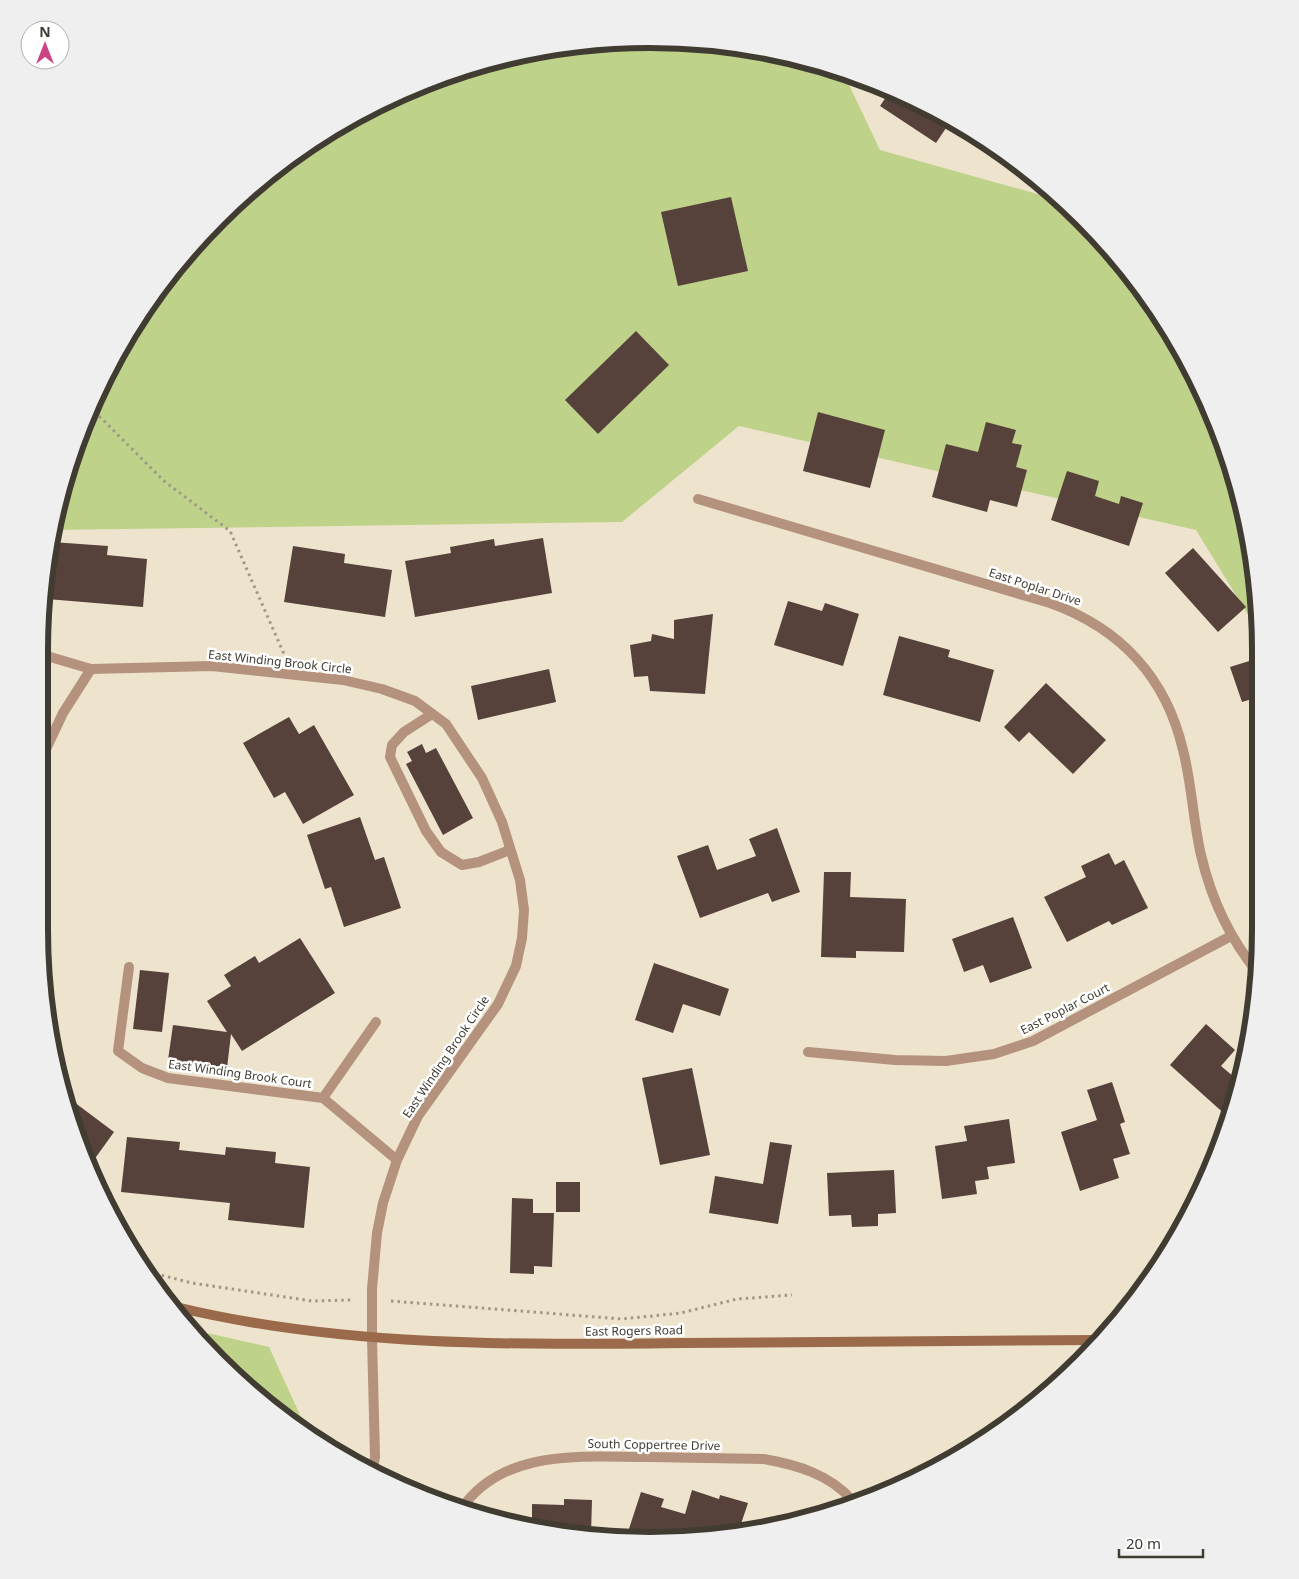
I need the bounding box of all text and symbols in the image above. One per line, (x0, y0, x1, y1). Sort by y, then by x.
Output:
north arrow (20, 20, 70, 70)
text: N (39, 22, 51, 41)
street label: East Poplar Drive (987, 564, 1084, 610)
street label: East Winding Brook Circle (207, 646, 353, 678)
street label: East Poplar Court (1017, 978, 1113, 1038)
street label: East Winding Brook Circle (398, 992, 493, 1121)
street label: East Winding Brook Court (167, 1055, 314, 1092)
street label: East Rogers Road (585, 1321, 683, 1340)
street label: South Coppertree Drive (587, 1435, 721, 1454)
scale bar (1119, 1526, 1203, 1558)
text: 20 m (1126, 1533, 1161, 1553)

